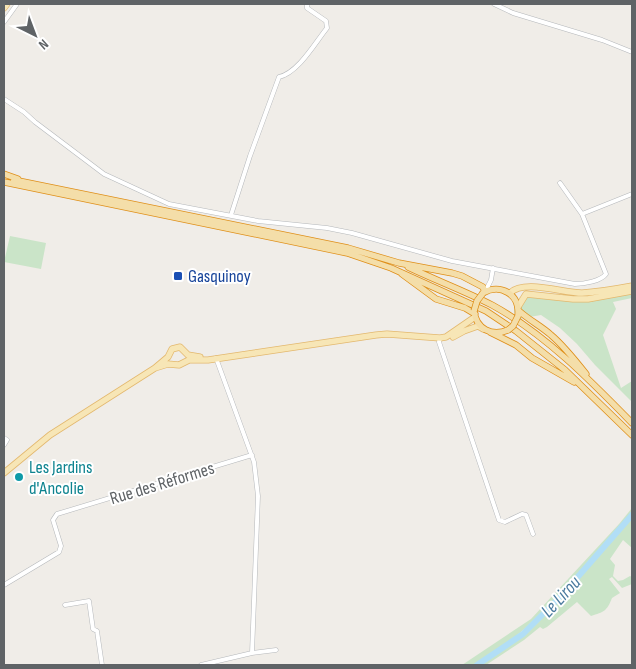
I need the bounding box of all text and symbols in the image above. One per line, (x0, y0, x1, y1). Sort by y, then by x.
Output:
north arrow (10, 10, 60, 60)
text: N (35, 35, 52, 53)
place label: Gasquinoy (188, 266, 251, 287)
marker: Gasquinoy (172, 270, 184, 282)
place label: Les Jardins d'Ancolie (29, 457, 93, 499)
street label: Rue des Réformes (107, 458, 217, 509)
marker: Les Jardins d'Ancolie (13, 471, 25, 483)
water label: Le Lirou (536, 571, 586, 622)

